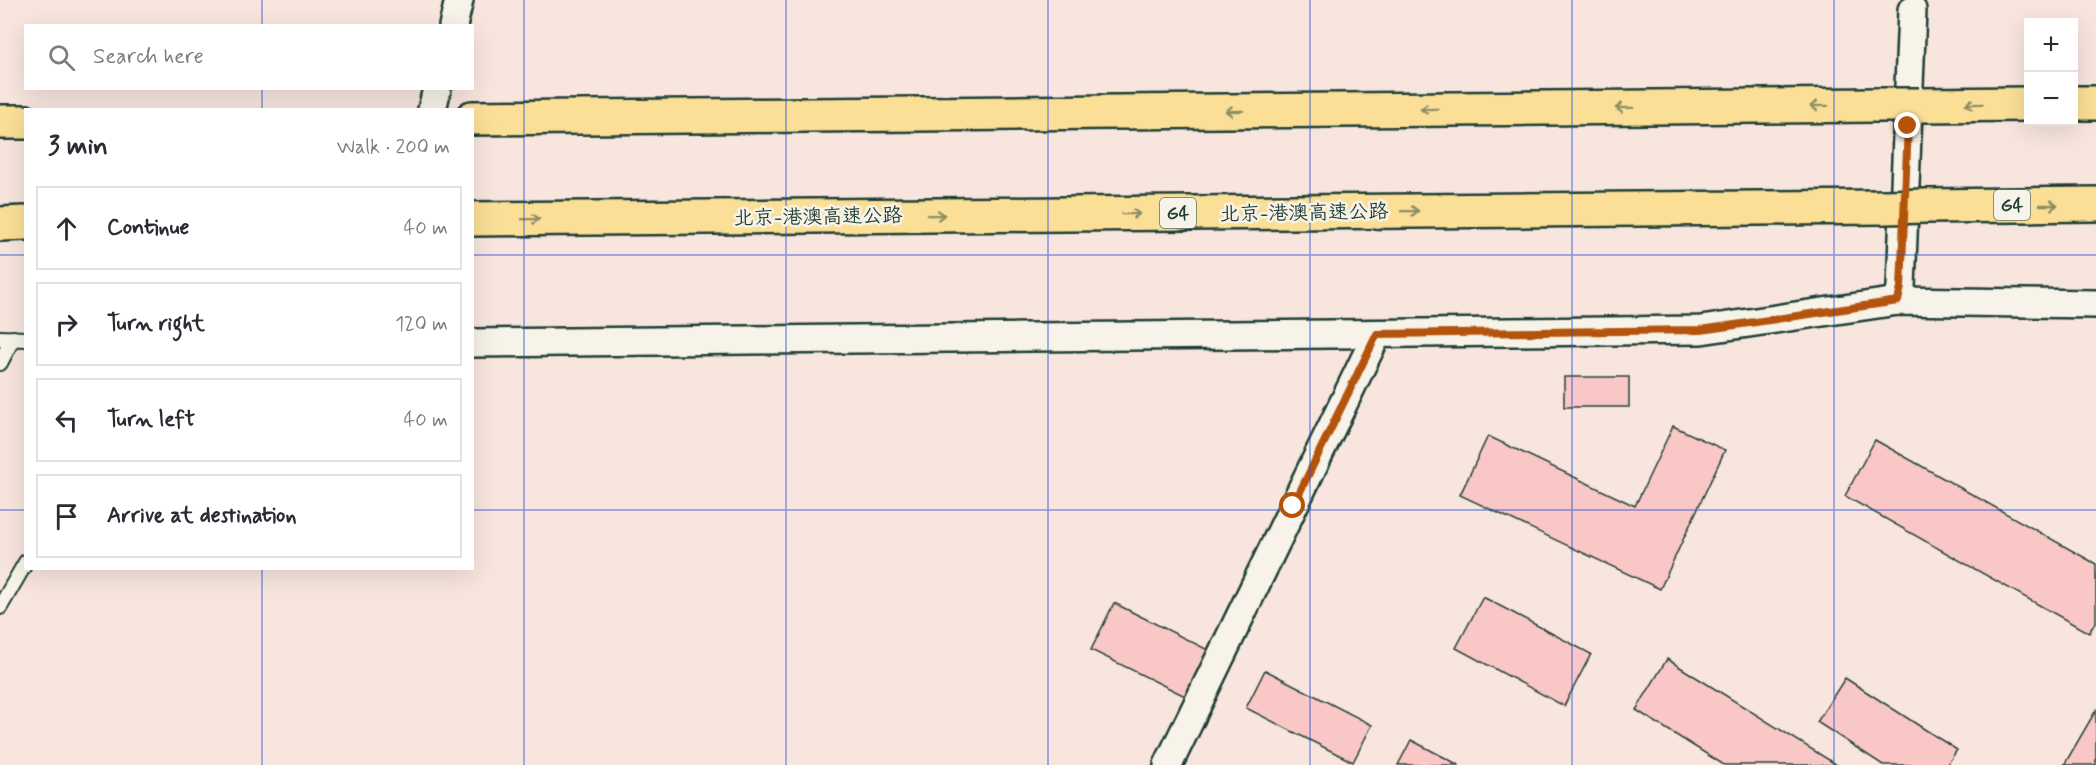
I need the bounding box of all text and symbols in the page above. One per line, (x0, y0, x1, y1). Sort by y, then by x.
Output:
map controls (2024, 18, 2078, 126)
button: + (2024, 18, 2078, 72)
search box (24, 24, 474, 90)
icon: search (45, 41, 78, 74)
text: Search here (93, 43, 204, 71)
button: − (2024, 72, 2078, 126)
one-way arrow (1964, 98, 1984, 110)
one-way arrow (1810, 100, 1830, 112)
one-way arrow (1615, 102, 1635, 113)
one-way arrow (1420, 103, 1440, 115)
one-way arrow (1225, 105, 1245, 117)
route end (1894, 112, 1920, 138)
text: 3 min (48, 130, 108, 164)
text: Walk · 200 m (337, 134, 450, 161)
road number: G4 (1994, 190, 2030, 220)
road number: G4 (1160, 198, 1196, 228)
street label: 北京-港澳高速公路 (1219, 199, 1390, 228)
one-way arrow (2038, 199, 2058, 211)
street label: 北京-港澳高速公路 (733, 203, 904, 232)
one-way arrow (1399, 205, 1419, 217)
one-way arrow (1120, 208, 1140, 219)
one-way arrow (925, 209, 945, 221)
icon: ahead (50, 212, 83, 245)
one-way arrow (520, 213, 540, 225)
text: Continue (107, 214, 189, 242)
text: 40 m (404, 215, 448, 242)
icon: right (50, 308, 83, 341)
text: Turn right (107, 310, 205, 338)
text: 120 m (395, 311, 448, 338)
icon: left (50, 404, 83, 437)
text: Turn left (107, 406, 195, 434)
text: 40 m (404, 407, 448, 434)
route start (1279, 492, 1305, 518)
icon: arrive (50, 500, 83, 533)
text: Arrive at destination (107, 502, 297, 530)

